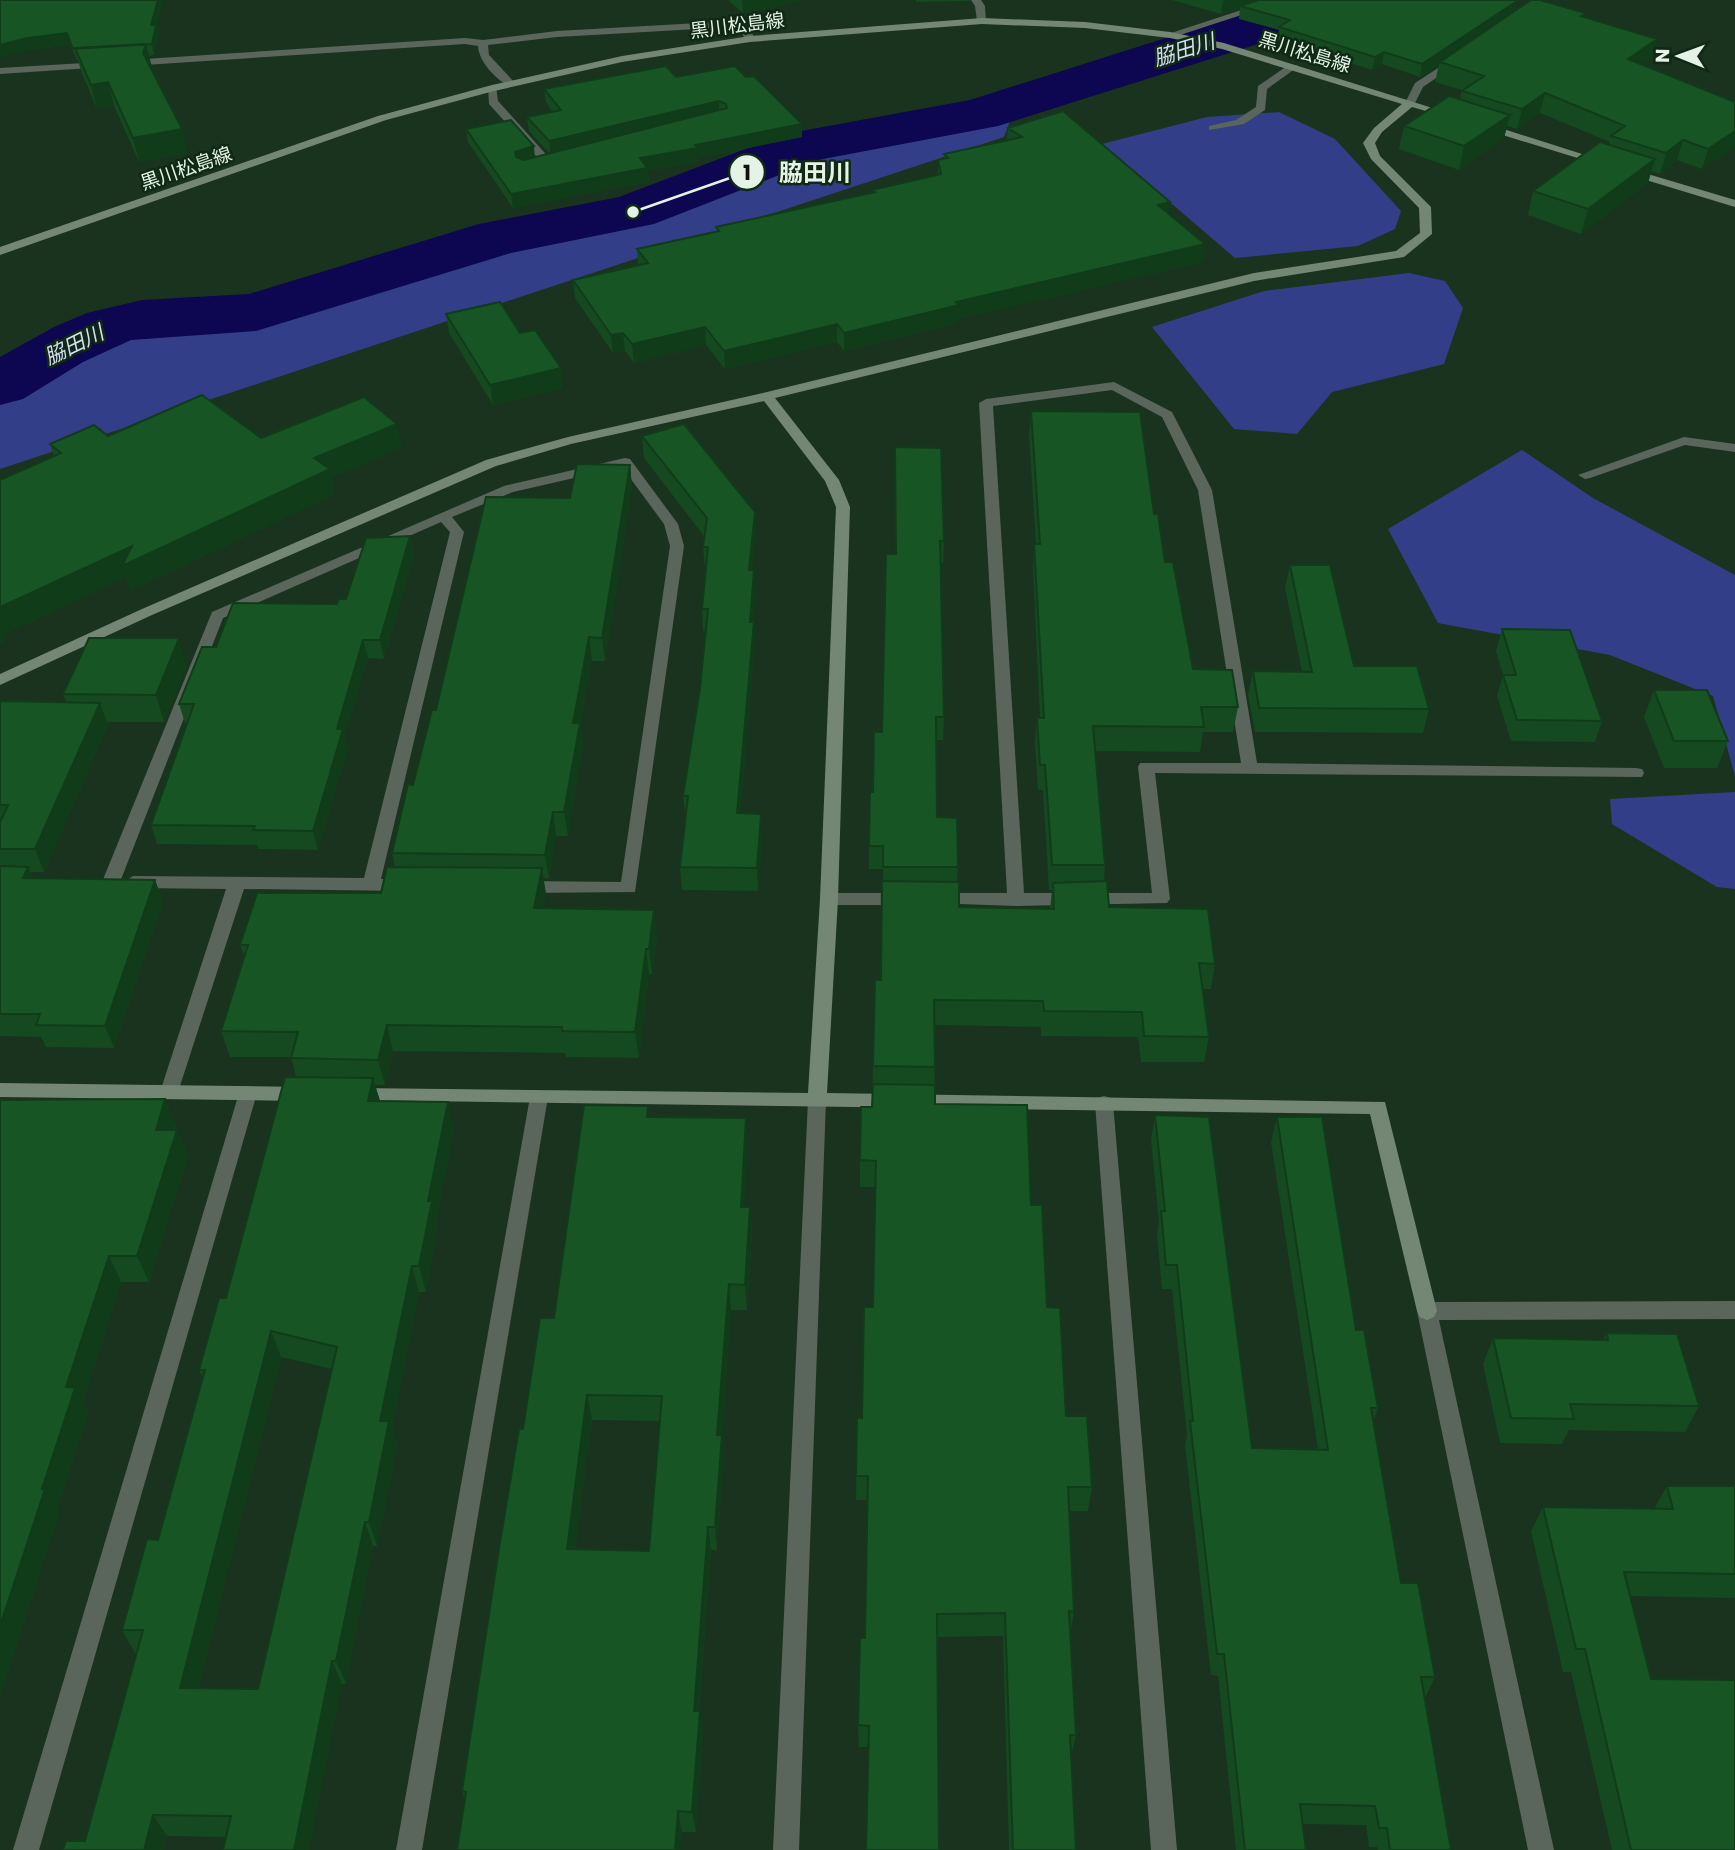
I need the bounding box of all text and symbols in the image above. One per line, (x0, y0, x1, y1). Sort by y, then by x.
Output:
street label: 黒川松島線 (688, 6, 786, 45)
north arrow (1644, 21, 1714, 91)
water label: 脇田川 (1149, 26, 1220, 73)
street label: 黒川松島線 (1255, 26, 1354, 79)
text: N (1649, 48, 1676, 63)
street label: 黒川松島線 (137, 140, 235, 197)
callout: 脇田川 (730, 150, 865, 195)
text: 脇田川 (779, 156, 851, 189)
text: 1 (743, 158, 751, 187)
water label: 脇田川 (39, 317, 110, 371)

